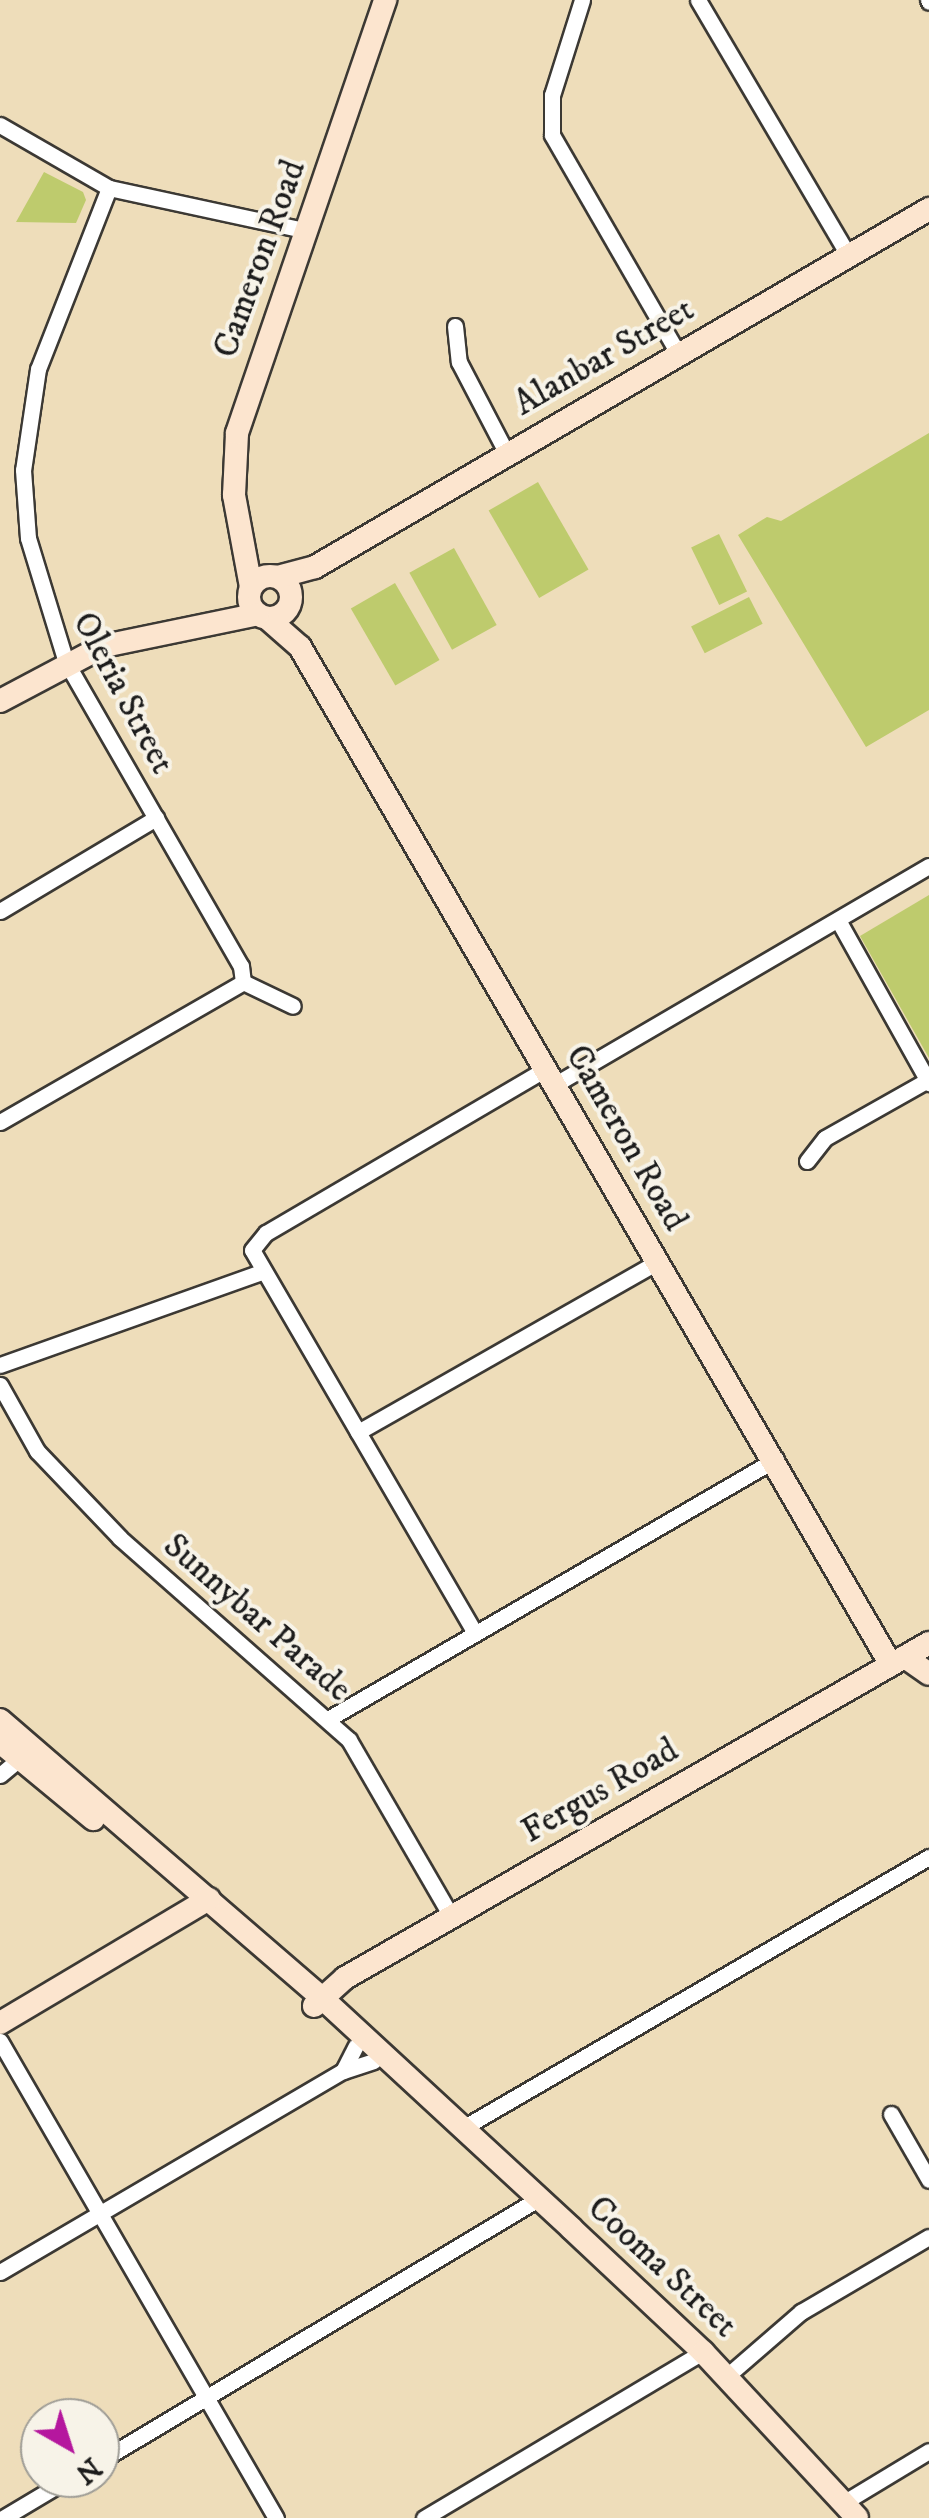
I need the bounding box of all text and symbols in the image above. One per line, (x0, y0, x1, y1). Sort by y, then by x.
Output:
street label: Cameron Road (205, 154, 315, 364)
street label: Alanbar Street (507, 289, 701, 425)
street label: Oleria Street (63, 605, 183, 781)
street label: Cameron Road (556, 1038, 696, 1238)
street label: Sunnybar Parade (155, 1525, 359, 1711)
street label: Fergus Road (514, 1729, 686, 1853)
street label: Cooma Street (579, 2187, 745, 2347)
north arrow (20, 2398, 120, 2498)
text: N (68, 2449, 108, 2491)

